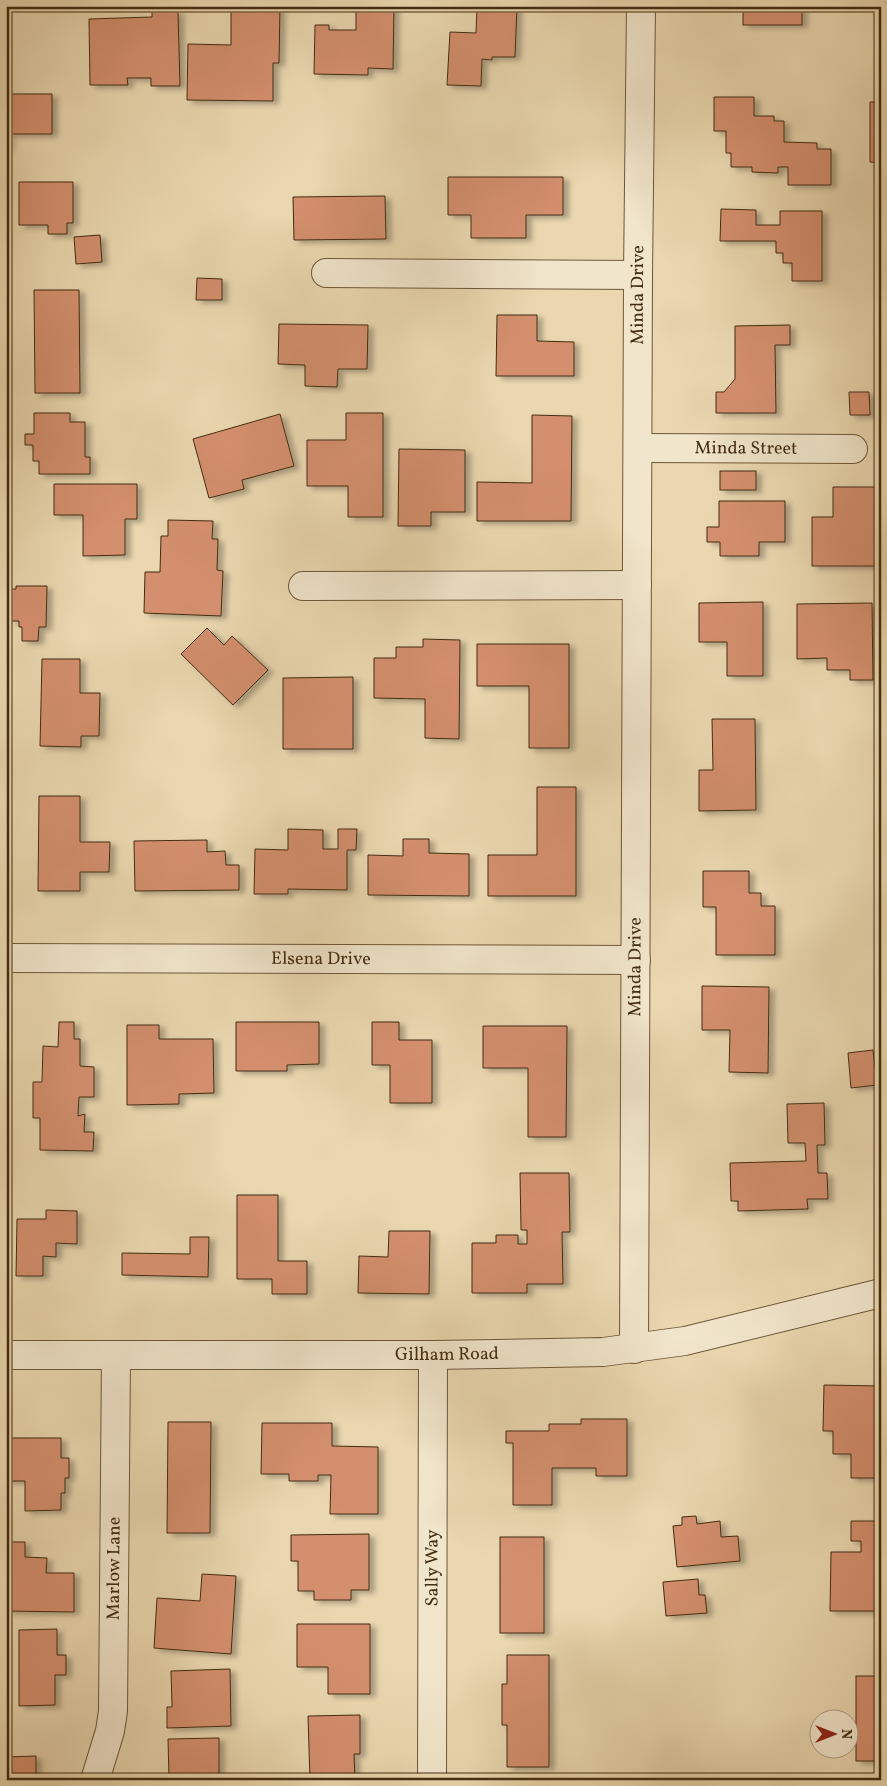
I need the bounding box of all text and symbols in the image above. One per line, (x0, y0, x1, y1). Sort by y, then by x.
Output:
street label: Minda Drive (625, 245, 651, 345)
street label: Minda Street (694, 436, 798, 461)
street label: Minda Drive (623, 917, 648, 1017)
street label: Elsena Drive (271, 946, 371, 972)
street label: Gilham Road (395, 1341, 499, 1368)
street label: Marlow Lane (101, 1517, 127, 1620)
street label: Sally Way (420, 1529, 445, 1606)
north arrow (810, 1708, 860, 1758)
text: N (836, 1729, 855, 1739)

